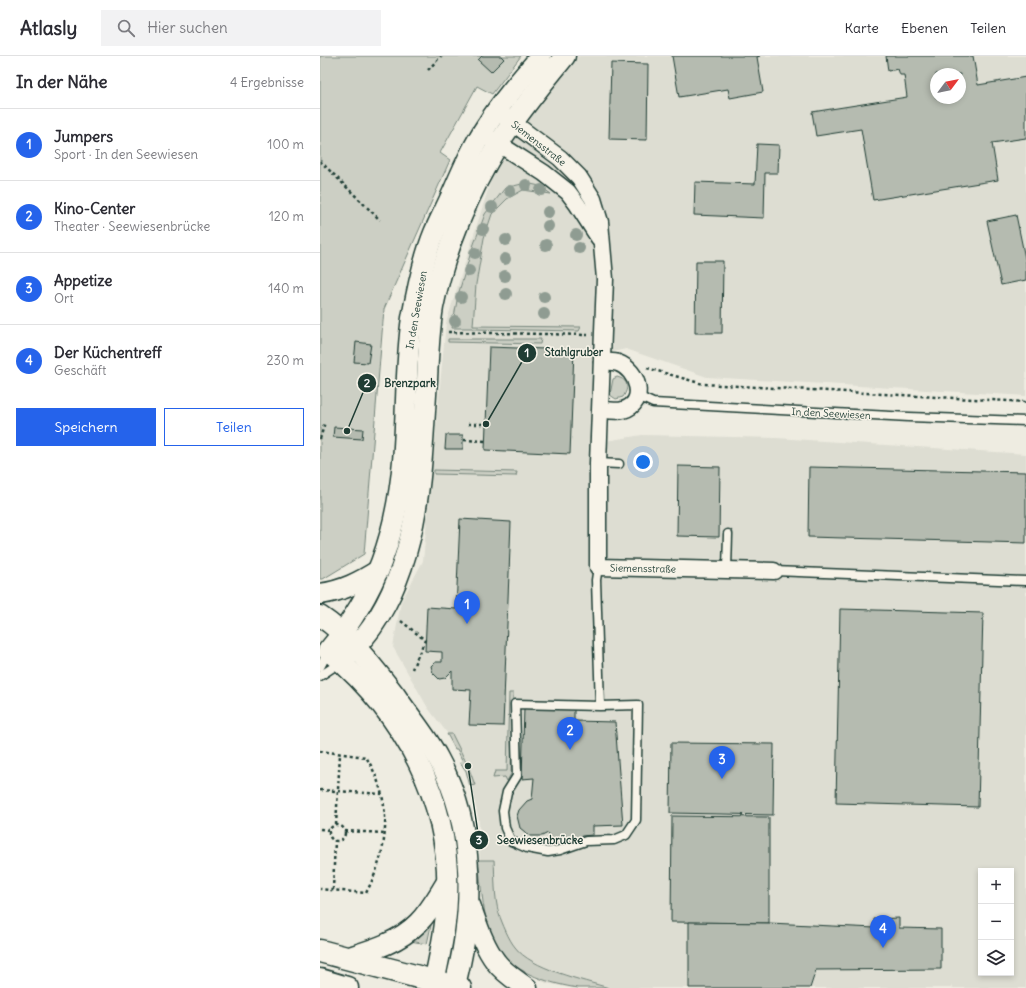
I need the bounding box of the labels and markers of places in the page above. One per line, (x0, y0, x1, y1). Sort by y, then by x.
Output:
callout: Stahlgruber (517, 341, 611, 364)
callout: Brenzpark (357, 372, 444, 395)
pin: 1 (454, 591, 480, 624)
pin: 2 (557, 717, 583, 750)
pin: 3 (709, 746, 735, 779)
callout: Seewiesenbrücke (469, 829, 591, 852)
pin: 4 (870, 915, 896, 948)

